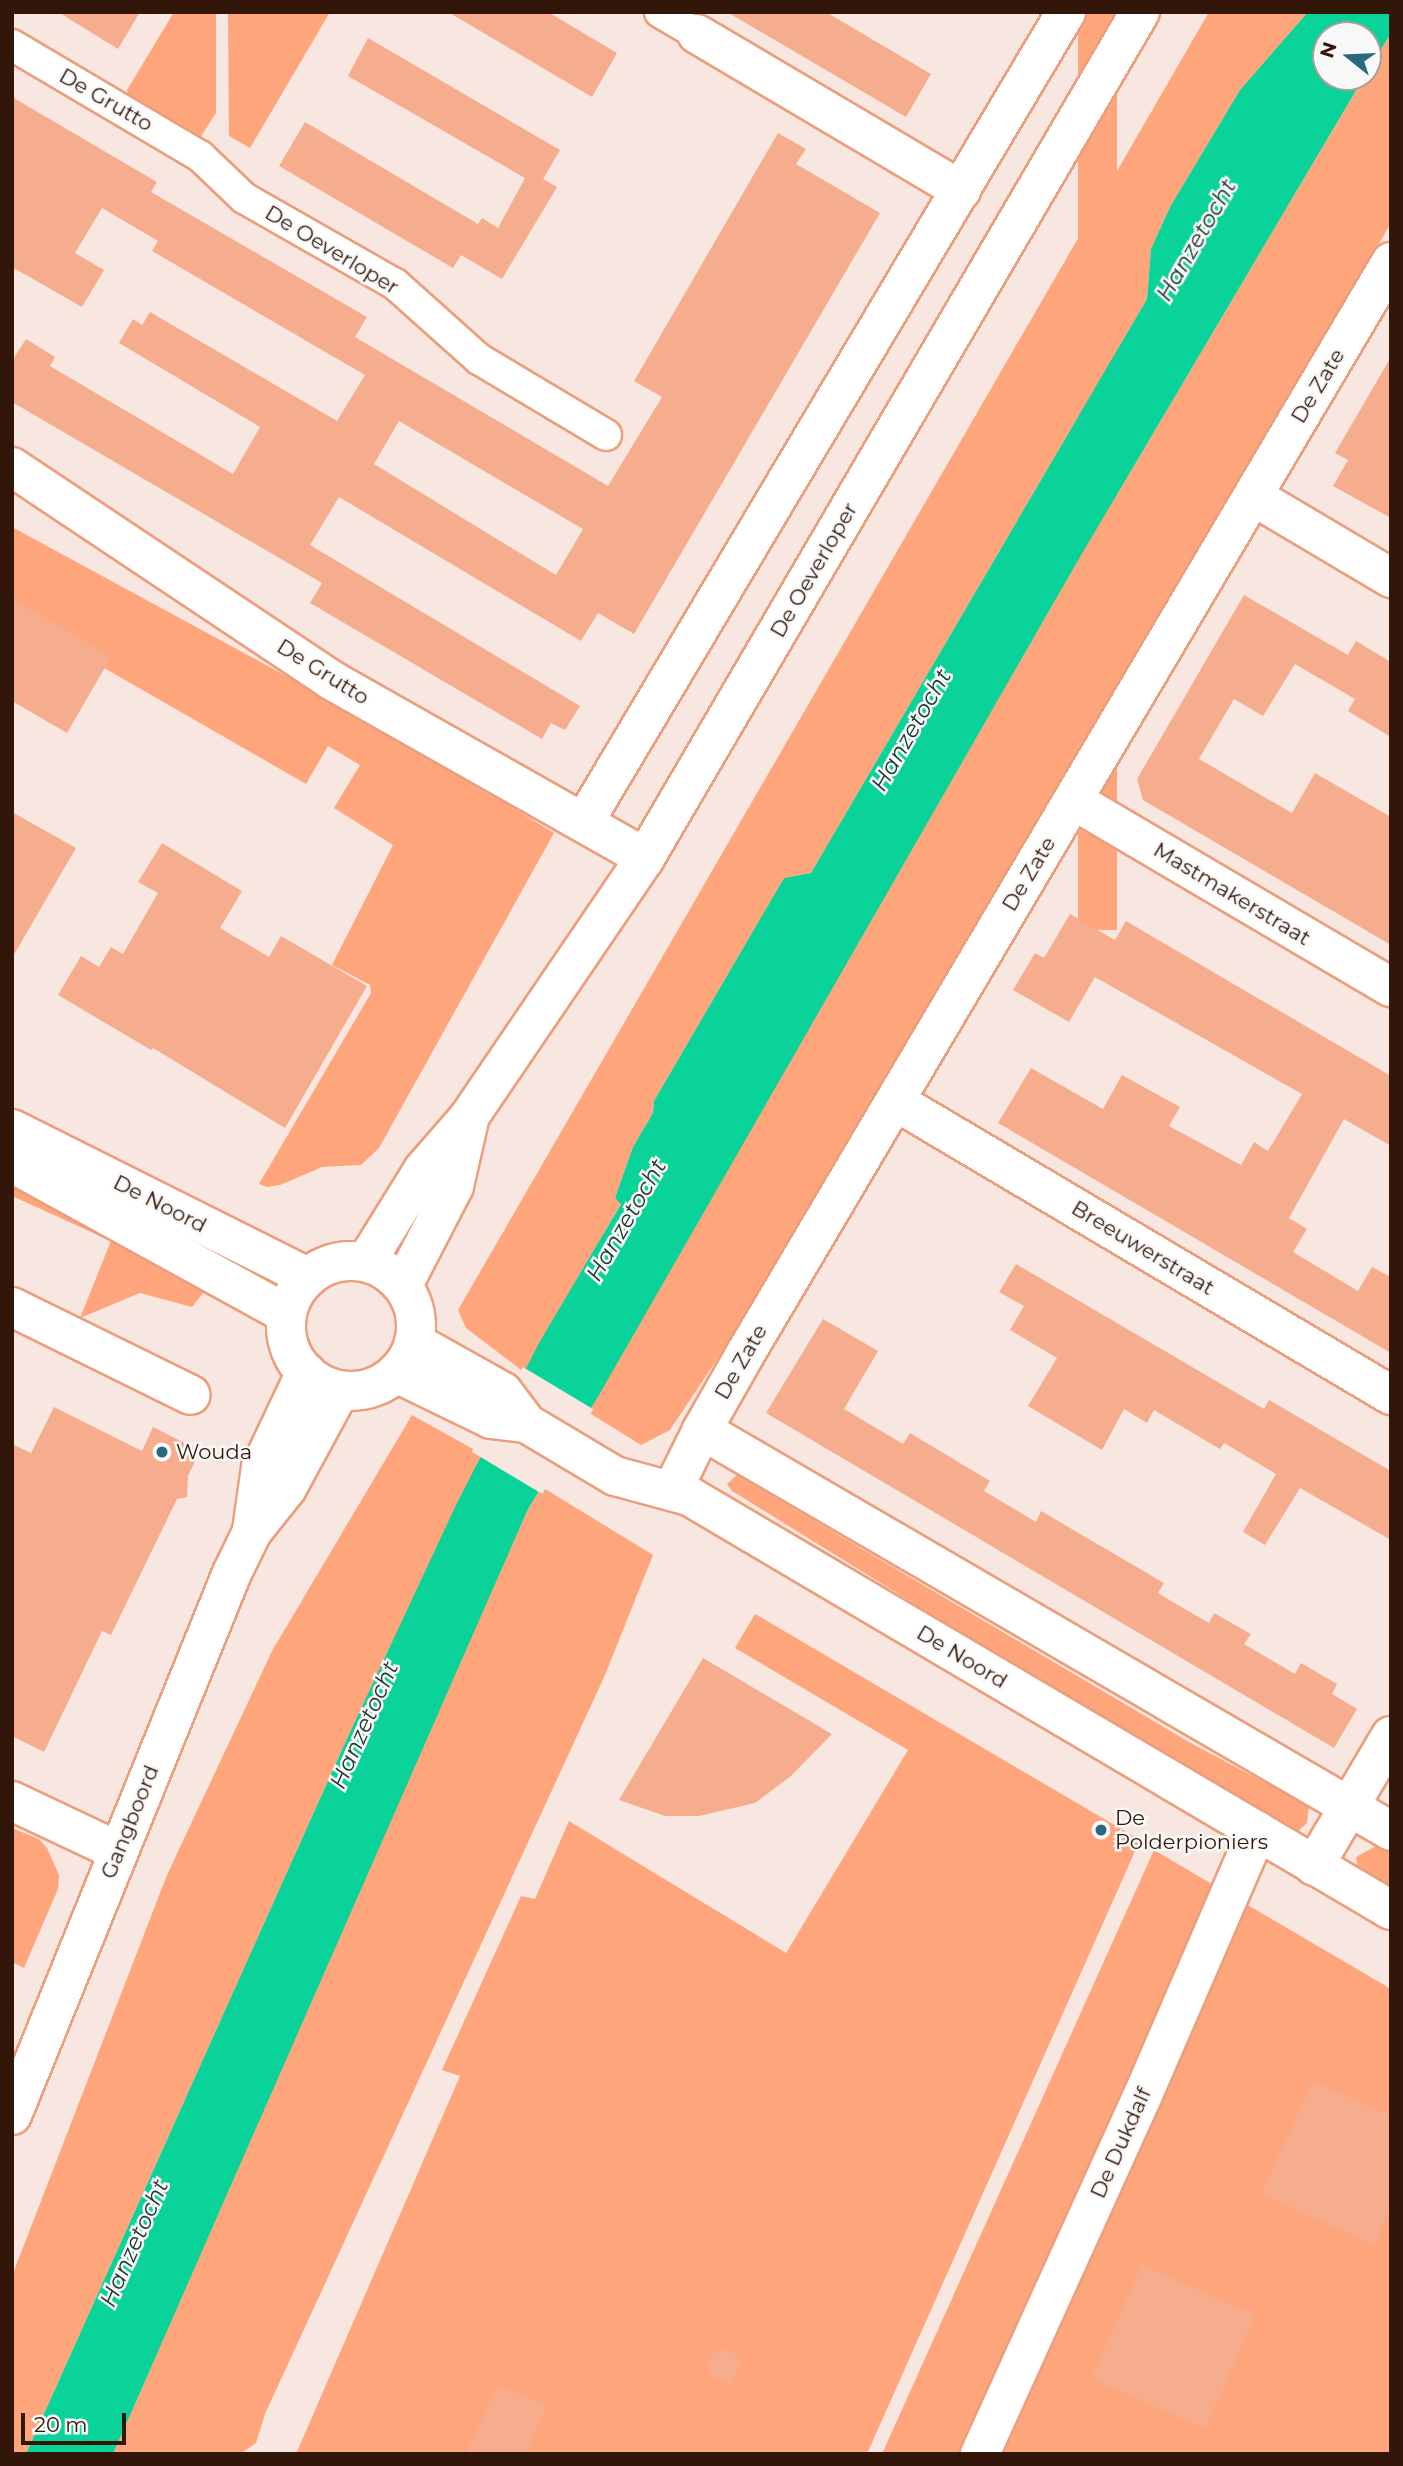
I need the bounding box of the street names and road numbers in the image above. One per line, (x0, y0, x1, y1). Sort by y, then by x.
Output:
street label: De Grutto (55, 63, 157, 137)
street label: De Oeverloper (260, 200, 404, 300)
street label: De Zate (1286, 344, 1350, 428)
street label: De Oeverloper (765, 498, 863, 642)
street label: De Grutto (272, 634, 374, 710)
street label: De Zate (997, 832, 1061, 916)
street label: Mastmakerstraat (1149, 837, 1315, 951)
street label: De Noord (109, 1170, 211, 1238)
street label: Breeuwerstraat (1067, 1195, 1219, 1301)
street label: De Zate (709, 1320, 773, 1404)
street label: De Noord (912, 1620, 1012, 1694)
street label: Gangboord (96, 1762, 164, 1882)
street label: De Dukdalf (1085, 2084, 1157, 2202)

